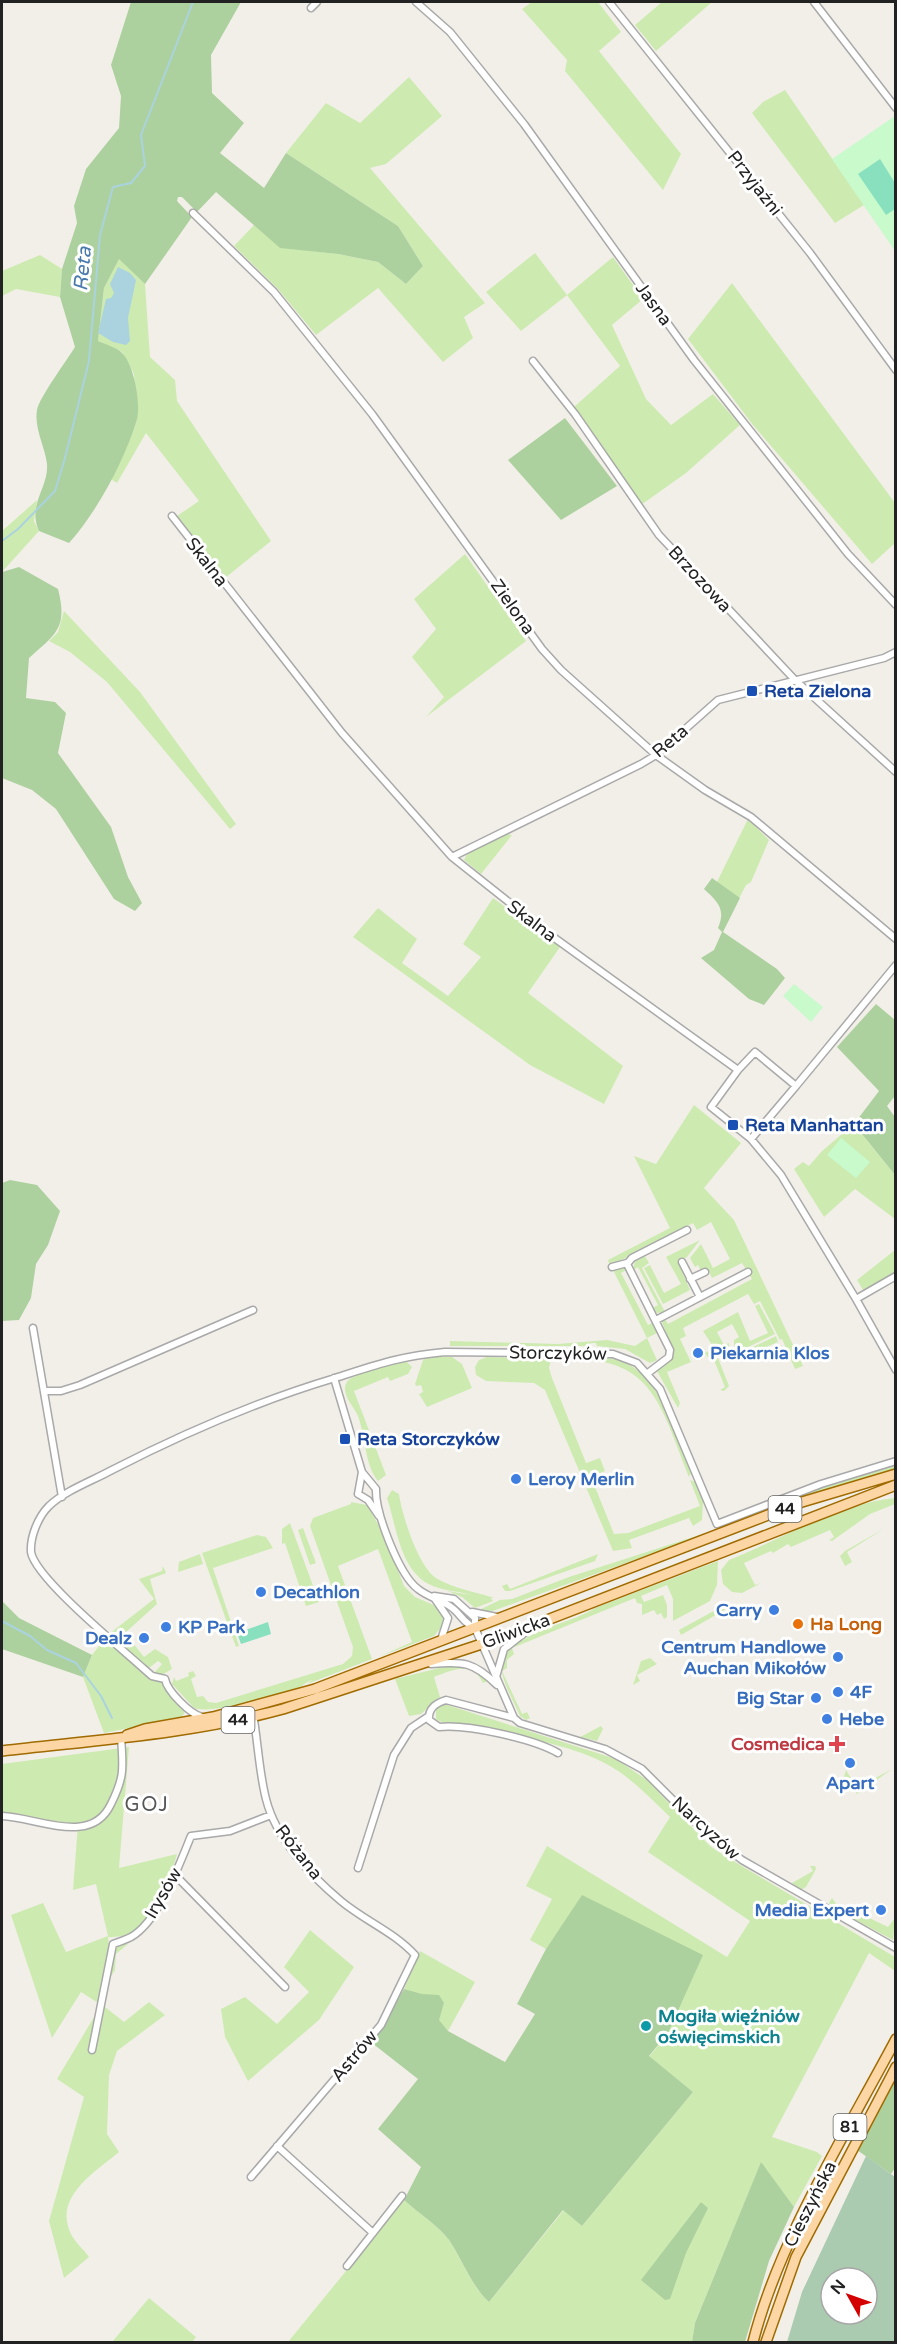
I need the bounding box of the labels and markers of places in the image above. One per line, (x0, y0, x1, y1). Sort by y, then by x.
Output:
place label: Reta Zielona (764, 680, 871, 702)
marker: Reta Zielona (745, 684, 759, 698)
place label: Reta Manhattan (745, 1114, 884, 1136)
marker: Reta Manhattan (726, 1118, 740, 1132)
place label: Piekarnia Klos (710, 1342, 830, 1364)
marker: Piekarnia Klos (691, 1346, 705, 1360)
place label: Reta Storczyków (357, 1428, 500, 1450)
marker: Reta Storczyków (338, 1432, 352, 1446)
place label: Leroy Merlin (528, 1468, 635, 1490)
marker: Leroy Merlin (509, 1472, 523, 1486)
place label: Decathlon (273, 1581, 360, 1603)
marker: Decathlon (254, 1585, 268, 1599)
place label: Carry (716, 1599, 762, 1621)
marker: Carry (767, 1603, 781, 1617)
place label: Ha Long (810, 1613, 882, 1635)
place label: KP Park (178, 1616, 245, 1638)
marker: Ha Long (791, 1617, 805, 1631)
marker: KP Park (159, 1620, 173, 1634)
place label: Dealz (85, 1627, 132, 1649)
marker: Dealz (137, 1631, 151, 1645)
place label: Centrum Handlowe Auchan Mikołów (661, 1636, 827, 1679)
marker: Centrum Handlowe Auchan Mikołów (831, 1650, 845, 1664)
place label: 4F (850, 1681, 872, 1703)
marker: 4F (831, 1685, 845, 1699)
place label: Big Star (737, 1687, 805, 1709)
marker: Big Star (809, 1691, 823, 1705)
place label: Hebe (839, 1708, 884, 1730)
marker: Hebe (820, 1712, 834, 1726)
place label: Cosmedica (731, 1733, 825, 1755)
marker: Cosmedica (830, 1737, 844, 1751)
marker: Apart (843, 1756, 857, 1770)
place label: Apart (826, 1772, 874, 1794)
place label: Media Expert (755, 1899, 869, 1921)
marker: Media Expert (874, 1903, 888, 1917)
place label: Mogiła więźniów oświęcimskich (658, 2005, 801, 2048)
marker: Mogiła więźniów oświęcimskich (639, 2019, 653, 2033)

